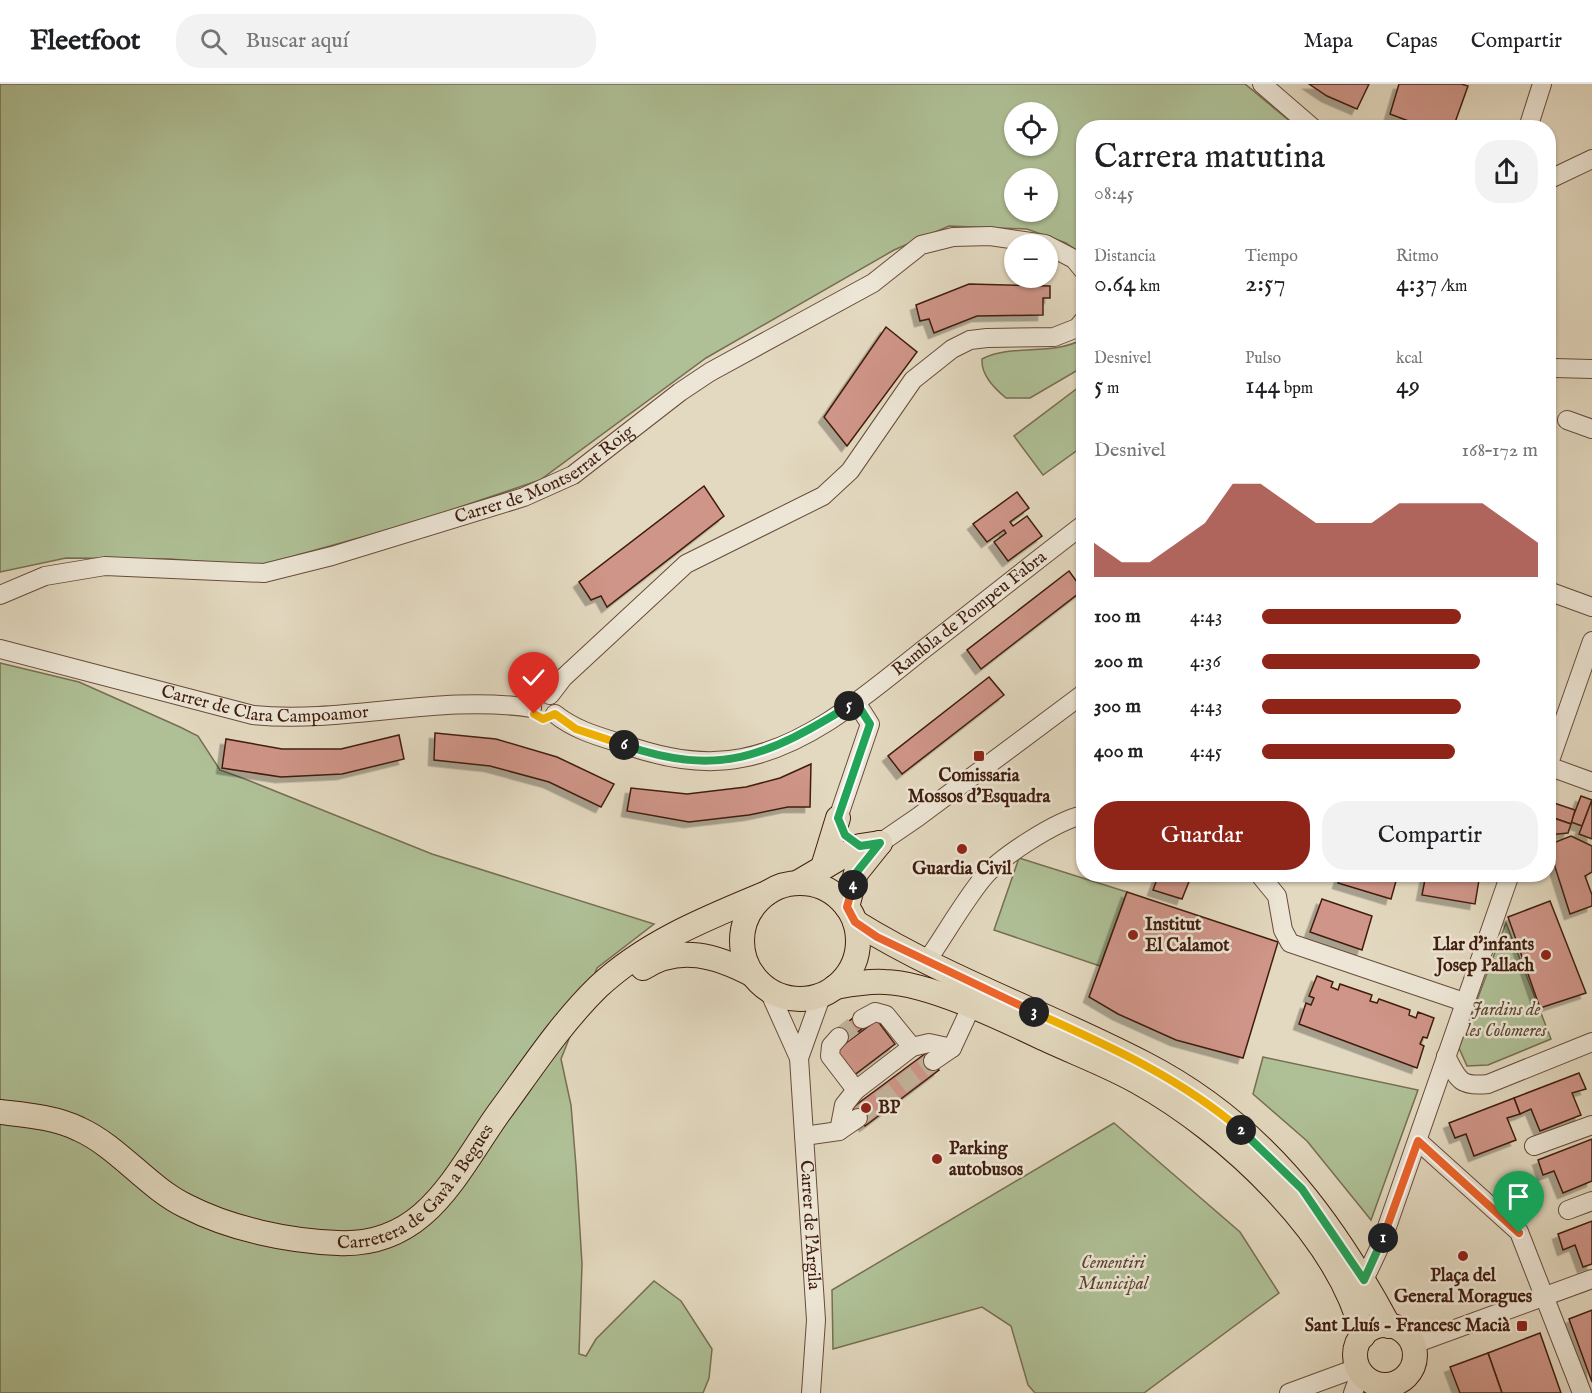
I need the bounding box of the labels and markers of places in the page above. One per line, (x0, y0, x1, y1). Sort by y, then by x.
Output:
pin (508, 652, 559, 714)
pin: 5 (834, 691, 864, 721)
pin: 6 (609, 730, 639, 760)
marker: Comissaria Mossos d'Esquadra (972, 749, 986, 763)
place label: Comissaria Mossos d'Esquadra (908, 765, 1051, 809)
marker: Guardia Civil (955, 842, 969, 856)
place label: Guardia Civil (912, 858, 1013, 881)
pin: 4 (838, 870, 868, 900)
place label: Institut El Calamot (1145, 914, 1230, 958)
marker: Institut El Calamot (1126, 928, 1140, 942)
place label: Llar d'infants Josep Pallach (1433, 934, 1535, 978)
marker: Llar d'infants Josep Pallach (1539, 948, 1553, 962)
pin: 3 (1019, 997, 1049, 1027)
place label: BP (878, 1097, 901, 1120)
marker: BP (859, 1101, 873, 1115)
pin: 2 (1226, 1115, 1256, 1145)
place label: Parking autobusos (949, 1138, 1024, 1182)
marker: Parking autobusos (930, 1152, 944, 1166)
pin (1493, 1171, 1544, 1233)
pin: 1 (1368, 1223, 1398, 1253)
marker: Plaça del General Moragues (1456, 1249, 1470, 1263)
place label: Plaça del General Moragues (1394, 1265, 1533, 1309)
place label: Sant Lluís - Francesc Macià (1305, 1315, 1511, 1338)
marker: Sant Lluís - Francesc Macià (1515, 1319, 1529, 1333)

